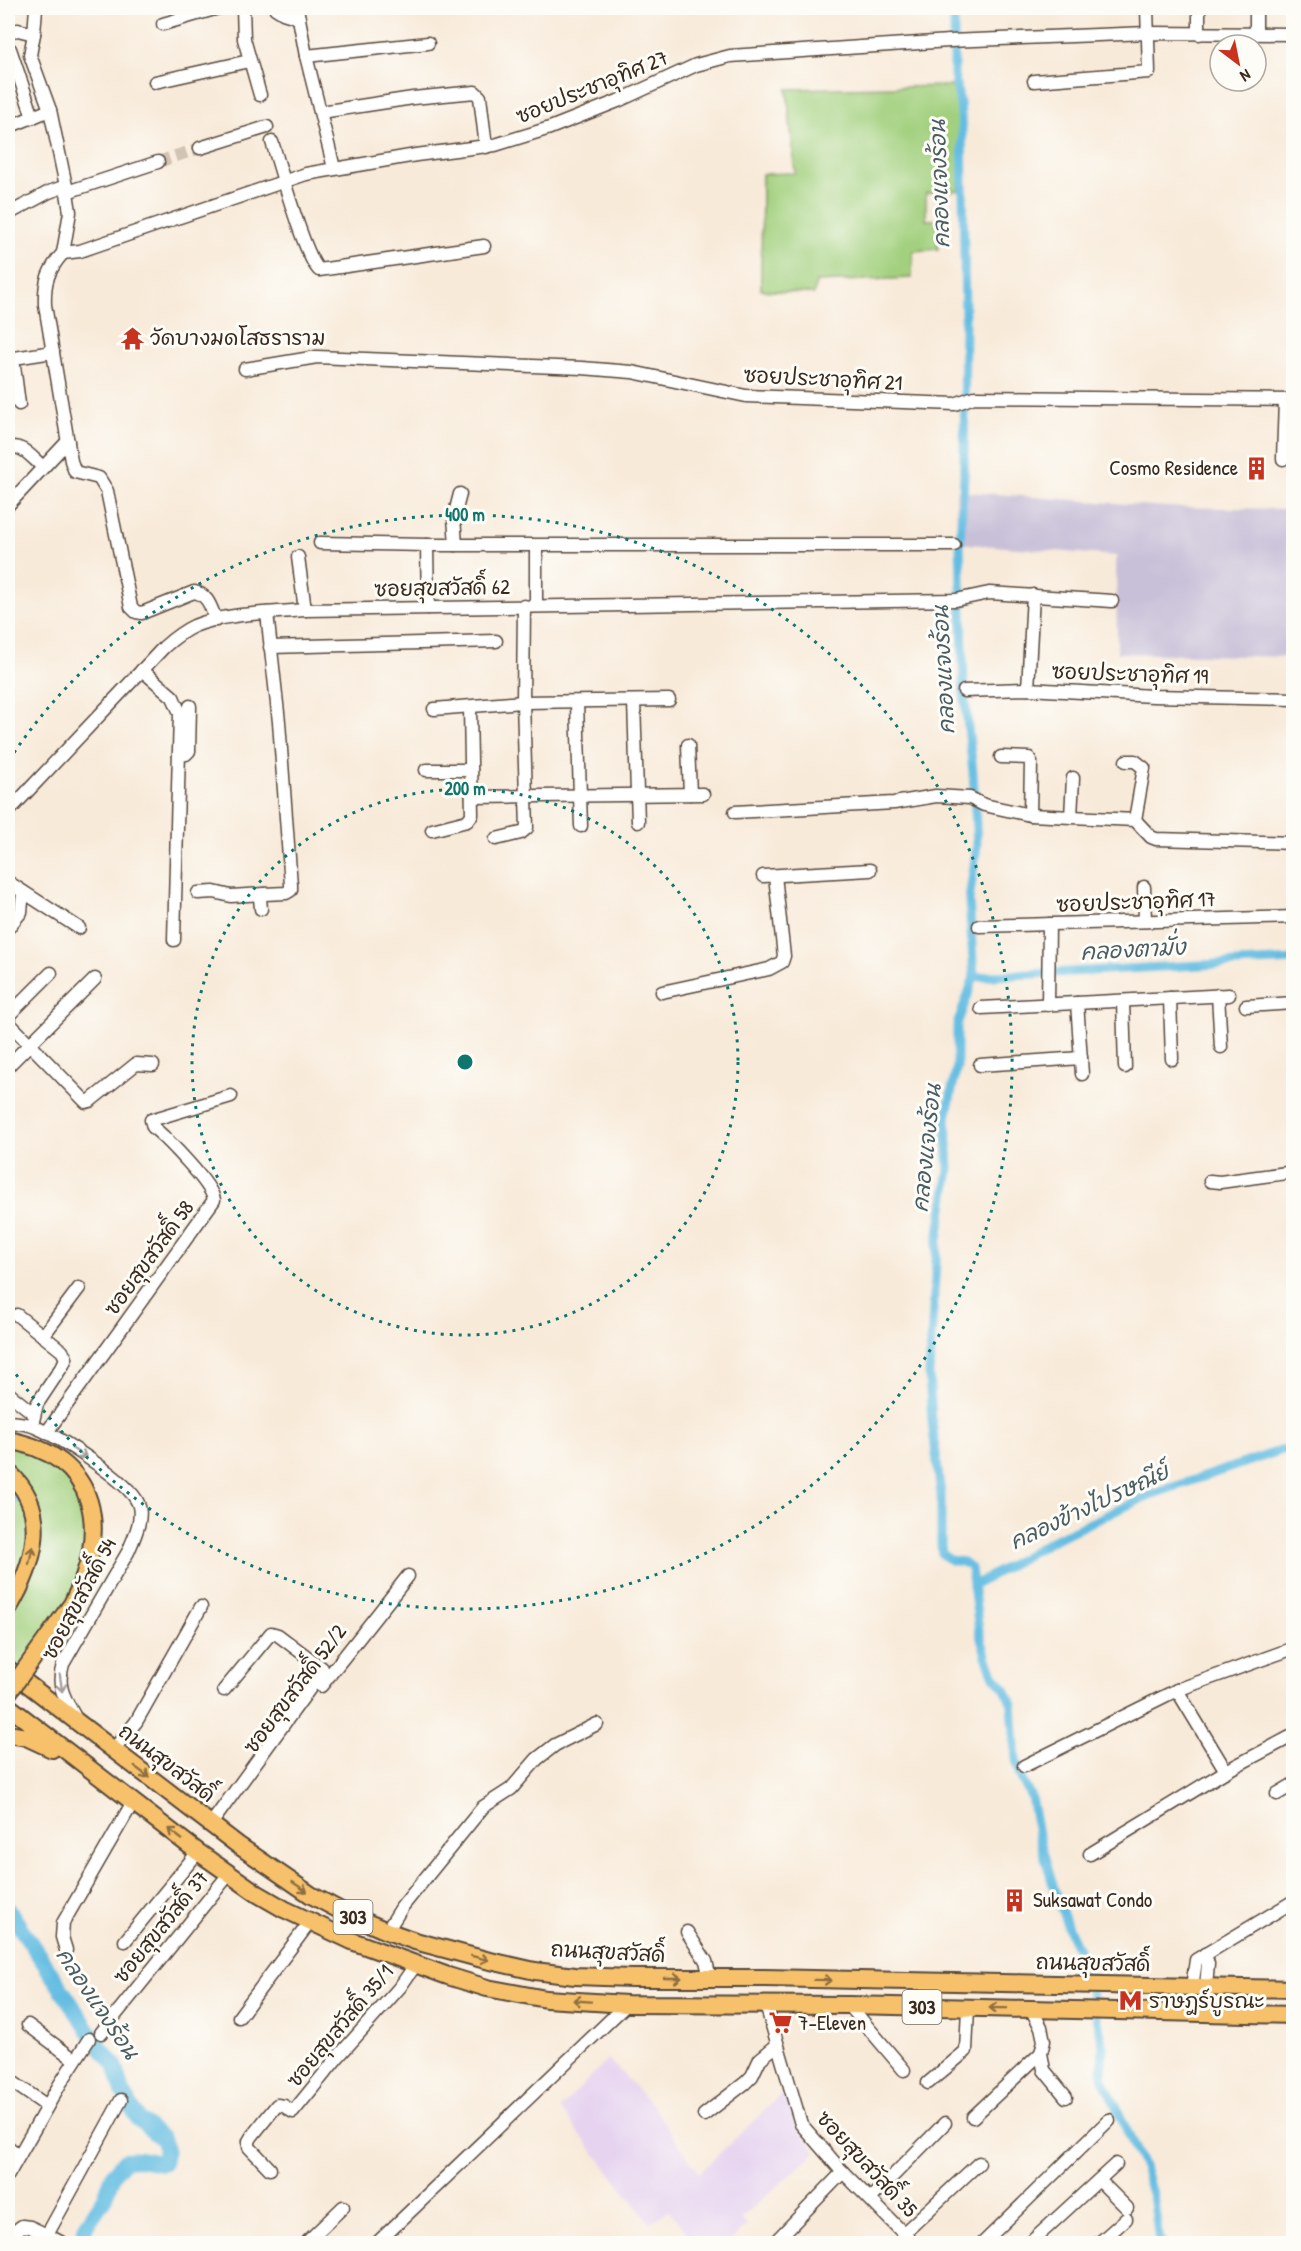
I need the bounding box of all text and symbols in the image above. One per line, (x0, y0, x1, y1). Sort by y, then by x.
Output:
north arrow (1208, 33, 1268, 93)
street label: ซอยประชาอุทิศ 27 (511, 43, 673, 132)
text: N (1236, 64, 1255, 88)
water label: คลองแจงร้อน (922, 118, 956, 249)
place label: วัดบางมดโสธราราม (150, 323, 325, 352)
temple icon: วัดบางมดโสธราราม (119, 325, 145, 351)
street label: ซอยประชาอุทิศ 21 (743, 360, 903, 399)
place label: Cosmo Residence (1109, 453, 1238, 482)
building icon: Cosmo Residence (1243, 455, 1269, 481)
text: 400 m (445, 502, 485, 527)
street label: ซอยสุขสวัสดิ์ 62 (374, 569, 510, 605)
water label: คลองแจงร้อน (925, 604, 961, 735)
street label: ซอยประชาอุทิศ 19 (1051, 656, 1209, 693)
text: 200 m (445, 776, 485, 801)
street label: ซอยประชาอุทิศ 17 (1056, 884, 1216, 921)
water label: คลองตามั่ง (1080, 927, 1189, 967)
centre of rings (455, 1052, 475, 1072)
water label: คลองแจงร้อน (904, 1081, 948, 1213)
street label: ซอยสุขสวัสดิ์ 58 (94, 1193, 202, 1322)
one-way arrow (70, 1447, 87, 1459)
water label: คลองข้างไปรษณีย์ (1005, 1454, 1178, 1556)
street label: ซอยสุขสวัสดิ์ 54 (31, 1531, 125, 1666)
one-way arrow (25, 1546, 37, 1565)
street label: ซอยสุขสวัสดิ์ 52/2 (234, 1616, 355, 1761)
one-way arrow (56, 1673, 67, 1692)
street label: ถนนสุขสวัสดิ์ (112, 1714, 224, 1810)
one-way arrow (134, 1766, 150, 1778)
one-way arrow (167, 1828, 183, 1840)
street label: ซอยสุขสวัสดิ์ 37 (104, 1862, 217, 1990)
one-way arrow (291, 1881, 307, 1893)
place label: Suksawat Condo (1033, 1885, 1152, 1914)
building icon: Suksawat Condo (1002, 1887, 1028, 1913)
road number: 303 (334, 1900, 372, 1934)
street label: ถนนสุขสวัสดิ์ (550, 1931, 666, 1971)
water label: คลองแจงร้อน (50, 1941, 147, 2066)
street label: ถนนสุขสวัสดิ์ (1035, 1944, 1151, 1980)
one-way arrow (470, 1953, 489, 1965)
street label: ซอยสุขสวัสดิ์ 35/1 (277, 1956, 401, 2095)
one-way arrow (663, 1972, 683, 1984)
one-way arrow (813, 1974, 833, 1985)
place label: ราษฎร์บูรณะ (1149, 1986, 1265, 2017)
metro station icon: ราษฎร์บูรณะ (1118, 1988, 1144, 2014)
road number: 303 (902, 1990, 942, 2024)
one-way arrow (572, 1996, 592, 2007)
one-way arrow (989, 2003, 1009, 2014)
place label: 7-Eleven (798, 2008, 866, 2037)
supermarket icon: 7-Eleven (767, 2010, 793, 2036)
street label: ซอยสุขสวัสดิ์ 35 (809, 2102, 927, 2225)

